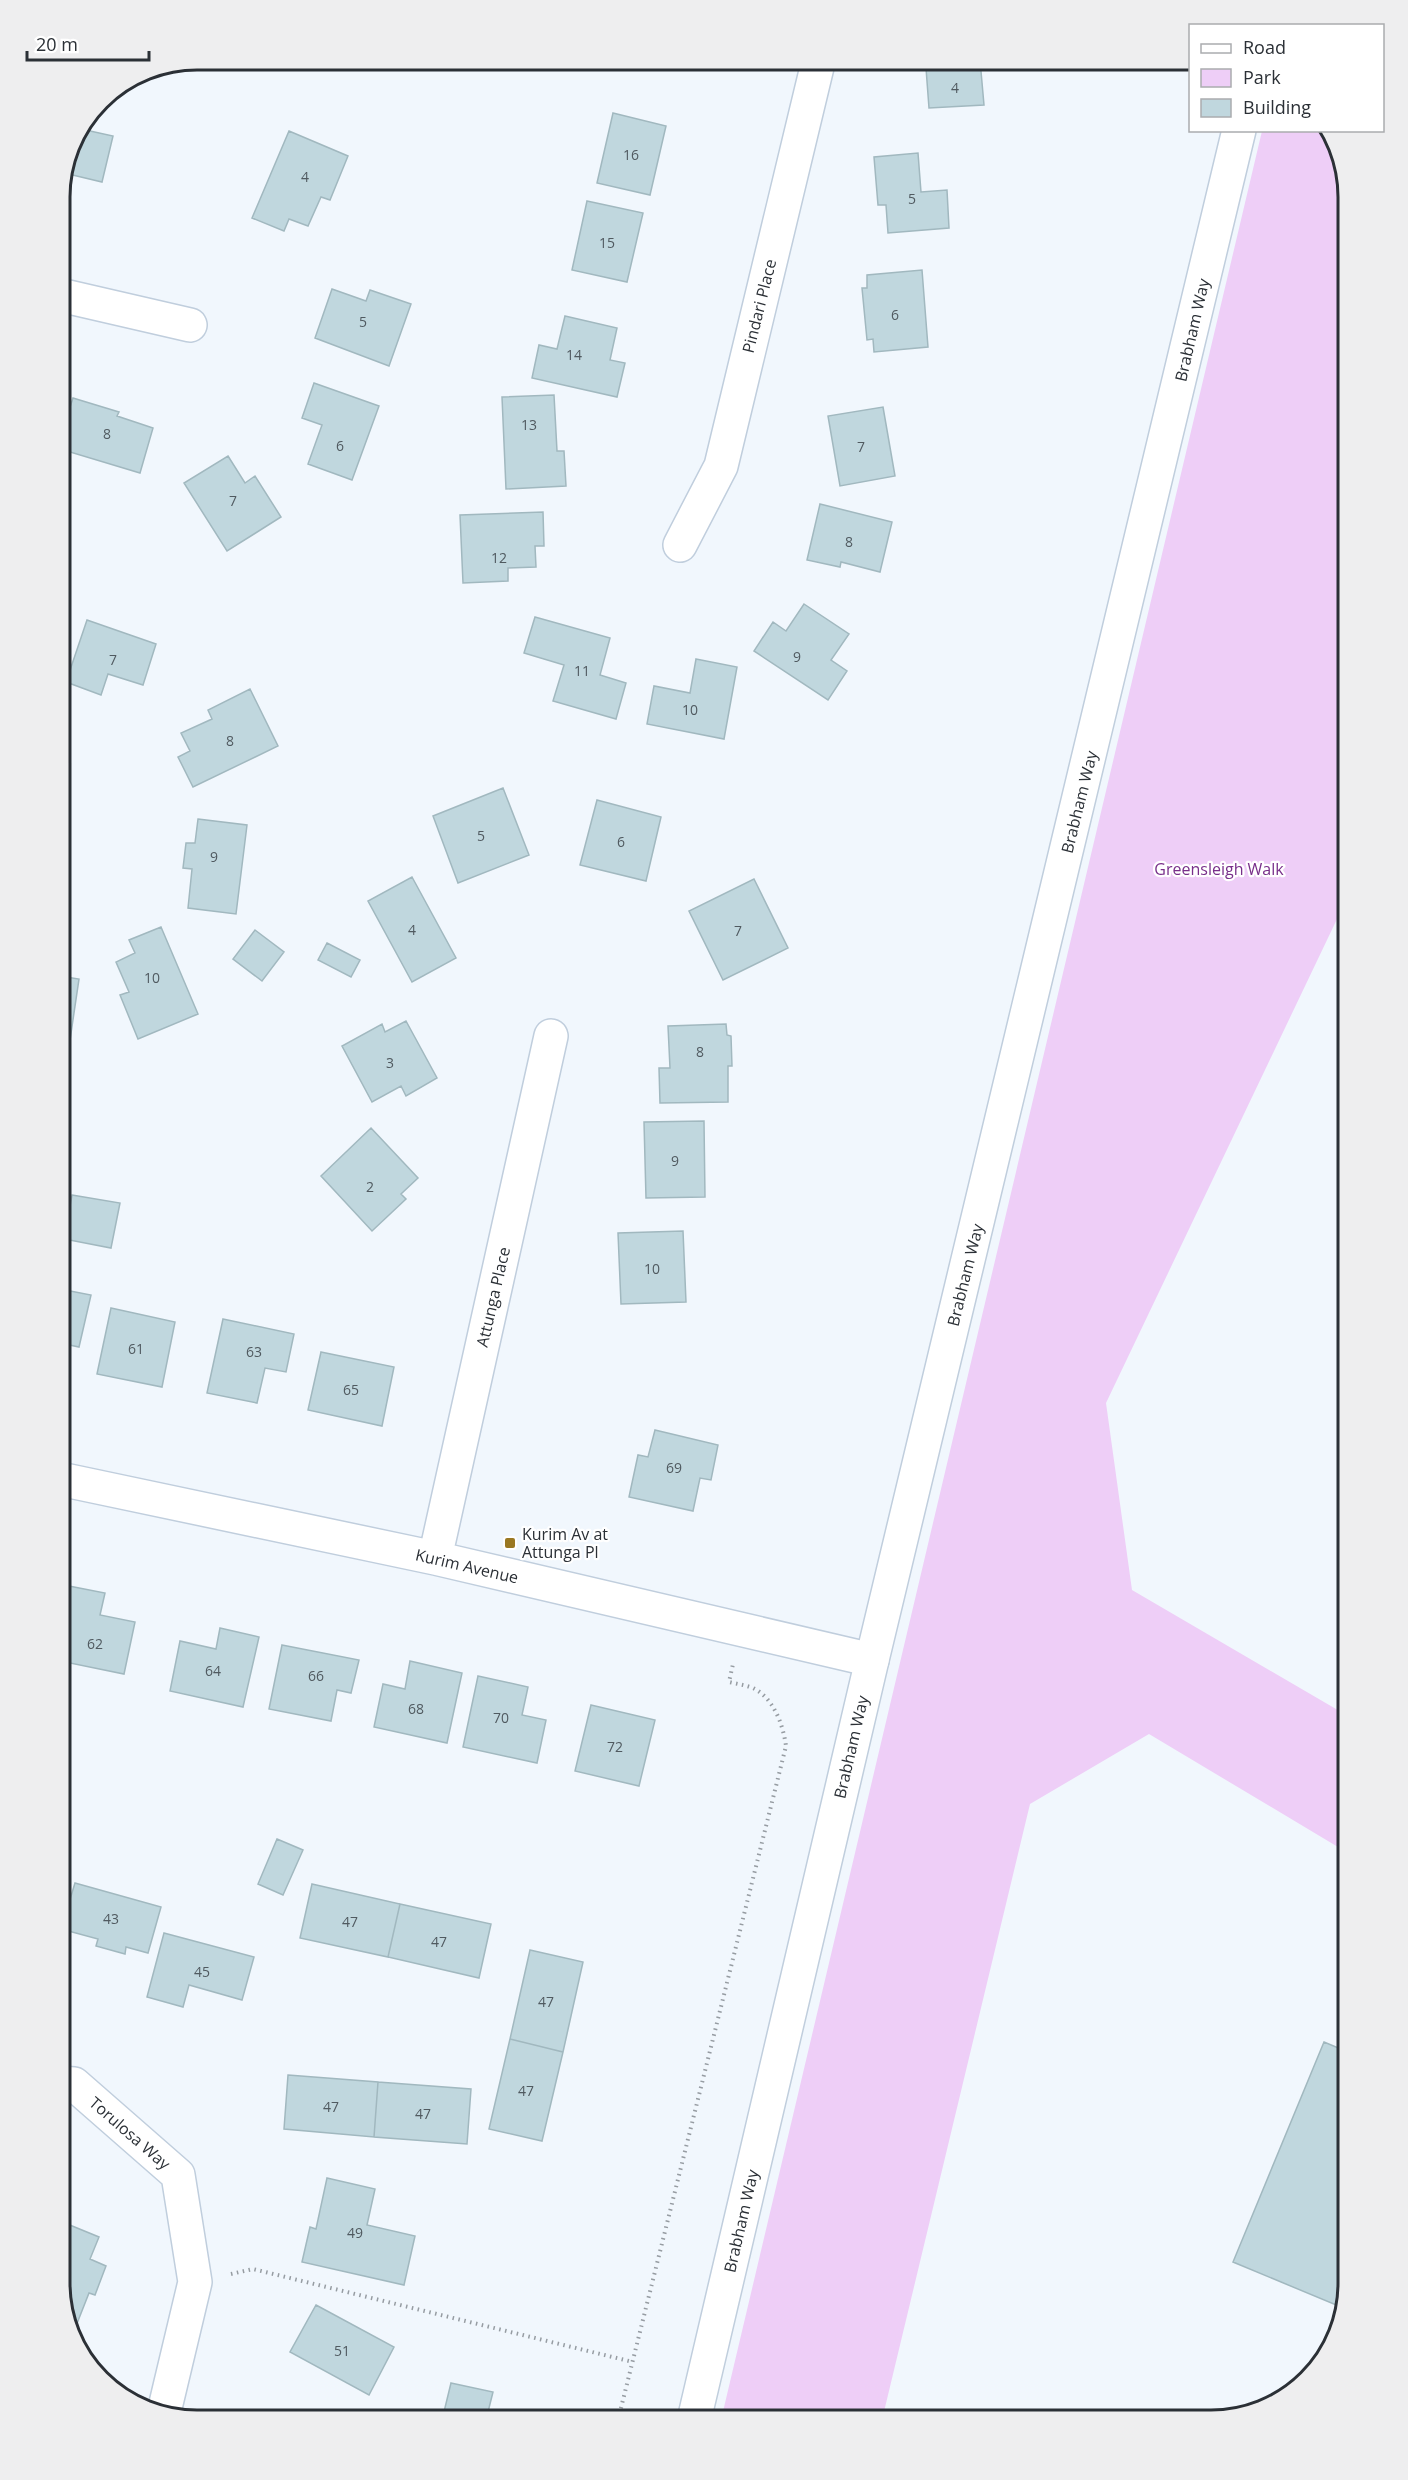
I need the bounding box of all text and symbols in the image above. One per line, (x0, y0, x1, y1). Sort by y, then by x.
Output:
scale bar (27, 24, 148, 62)
legend (1189, 24, 1384, 132)
text: 20 m (36, 32, 78, 56)
text: Road (1243, 35, 1286, 59)
text: Park (1243, 65, 1281, 89)
house number: 4 (951, 78, 959, 97)
text: Building (1243, 95, 1311, 119)
house number: 16 (623, 145, 639, 164)
house number: 4 (301, 167, 309, 186)
house number: 5 (908, 189, 916, 208)
house number: 15 (599, 233, 615, 252)
street label: Pindari Place (737, 257, 781, 355)
street label: Brabham Way (1169, 275, 1215, 384)
house number: 6 (891, 305, 899, 324)
house number: 5 (359, 312, 367, 331)
house number: 14 (566, 345, 582, 364)
house number: 13 (521, 415, 537, 434)
house number: 8 (103, 424, 111, 443)
house number: 6 (336, 436, 344, 455)
house number: 7 (857, 437, 865, 456)
house number: 7 (229, 491, 237, 510)
house number: 8 (845, 532, 853, 551)
house number: 12 (491, 548, 507, 567)
house number: 9 (793, 647, 801, 666)
house number: 7 (109, 650, 117, 669)
house number: 11 (574, 661, 590, 680)
house number: 10 (682, 700, 698, 719)
house number: 8 (226, 731, 234, 750)
street label: Brabham Way (1056, 747, 1103, 856)
house number: 5 (477, 826, 485, 845)
house number: 6 (617, 832, 625, 851)
house number: 9 (210, 847, 218, 866)
park label: Greensleigh Walk (1154, 858, 1284, 880)
house number: 4 (408, 920, 416, 939)
house number: 7 (734, 921, 742, 940)
house number: 10 (144, 968, 160, 987)
house number: 8 (696, 1042, 704, 1061)
house number: 3 (386, 1053, 394, 1072)
house number: 9 (671, 1151, 679, 1170)
house number: 2 (366, 1177, 374, 1196)
street label: Brabham Way (942, 1220, 989, 1329)
street label: Attunga Place (471, 1245, 515, 1349)
house number: 10 (644, 1259, 660, 1278)
house number: 61 (128, 1339, 144, 1358)
house number: 63 (246, 1342, 262, 1361)
house number: 65 (343, 1380, 359, 1399)
house number: 69 (666, 1458, 682, 1477)
place label: Kurim Av at Attunga Pl (522, 1523, 608, 1563)
marker: Kurim Av at Attunga Pl (503, 1536, 517, 1550)
street label: Kurim Avenue (413, 1543, 521, 1589)
house number: 62 (87, 1634, 103, 1653)
house number: 64 (205, 1661, 221, 1680)
house number: 66 (308, 1666, 324, 1685)
street label: Brabham Way (828, 1692, 874, 1801)
house number: 68 (408, 1699, 424, 1718)
house number: 70 (493, 1708, 509, 1727)
house number: 72 (607, 1737, 623, 1756)
house number: 43 (103, 1909, 119, 1928)
house number: 47 (342, 1912, 358, 1931)
house number: 47 (431, 1932, 447, 1951)
house number: 45 (194, 1962, 210, 1981)
house number: 47 (538, 1992, 554, 2011)
house number: 47 (518, 2081, 534, 2100)
street label: Torulosa Way (85, 2092, 176, 2175)
house number: 47 (323, 2097, 339, 2116)
house number: 47 (415, 2104, 431, 2123)
street label: Brabham Way (718, 2166, 764, 2275)
house number: 49 (347, 2223, 363, 2242)
house number: 51 (334, 2341, 350, 2360)

